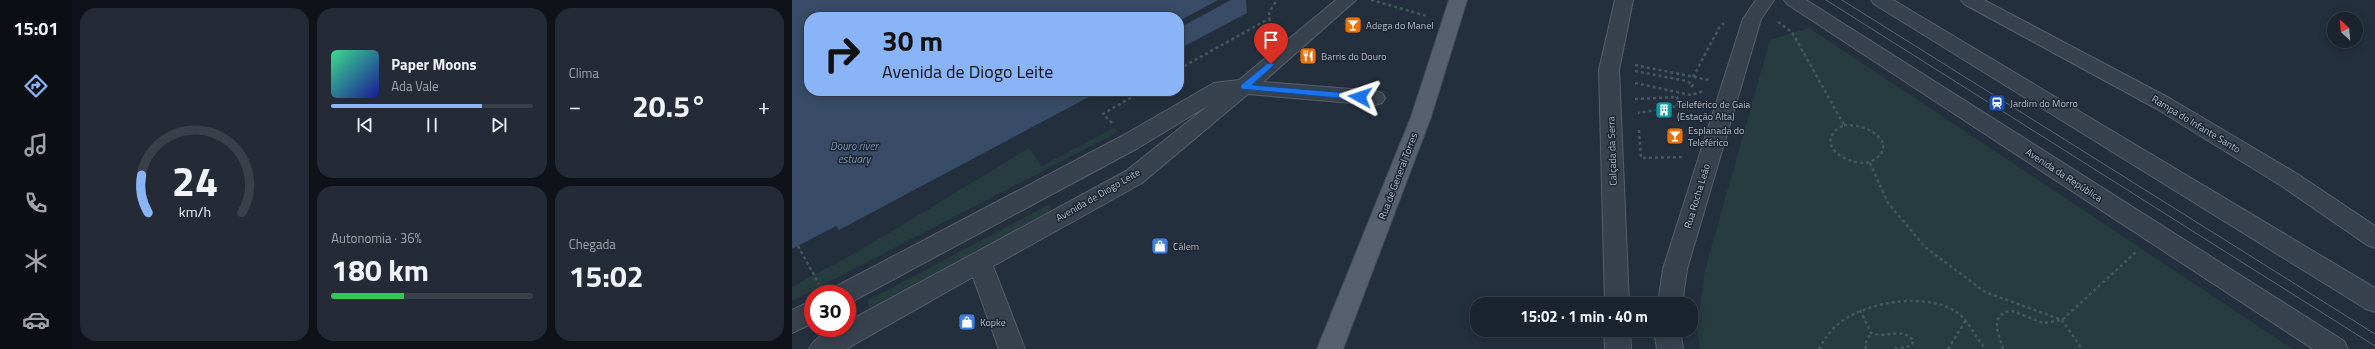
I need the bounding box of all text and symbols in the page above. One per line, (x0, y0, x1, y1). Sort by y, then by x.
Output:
north arrow (2327, 12, 2363, 48)
map controls (2327, 12, 2363, 48)
text: 15:01 (14, 15, 58, 42)
bar icon: Adega do Manel (1343, 15, 1363, 35)
place label: Adega do Manel (1366, 18, 1434, 33)
text: 30 m (882, 19, 943, 62)
pin (1254, 23, 1288, 64)
icon: right (816, 28, 868, 80)
icon: arrive (1260, 29, 1282, 51)
restaurant icon: Barris do Douro (1298, 46, 1318, 66)
place label: Barris do Douro (1321, 49, 1387, 64)
text: Paper Moons (391, 53, 477, 76)
text: Avenida de Diogo Leite (882, 58, 1053, 85)
text: Clima (569, 63, 599, 83)
icon: directions (22, 72, 50, 100)
text: Ada Vale (391, 76, 439, 96)
position arrow (1339, 76, 1381, 118)
text: 20.5° (632, 83, 707, 129)
text: − (569, 89, 581, 123)
text: + (758, 89, 770, 123)
street label: Rampa do Infante Santo (2149, 91, 2243, 157)
station icon: Jardim do Morro (1987, 93, 2007, 113)
place label: Jardim do Morro (2010, 96, 2078, 111)
place label: Teleférico de Gaia (Estação Alta) (1677, 97, 1750, 124)
building icon: Teleférico de Gaia (Estação Alta) (1654, 100, 1674, 120)
icon: previous (354, 114, 376, 136)
icon: pause (421, 114, 443, 136)
icon: next (488, 114, 510, 136)
street label: Calçada da Serra (1603, 116, 1621, 186)
place label: Esplanada do Teleférico (1688, 123, 1744, 150)
bar icon: Esplanada do Teleférico (1665, 126, 1685, 146)
street label: Rua de General Torres (1375, 130, 1422, 222)
icon: music (22, 131, 50, 159)
water label: Douro river estuary (830, 138, 879, 167)
street label: Avenida da República (2023, 144, 2105, 206)
text: 24 (171, 148, 218, 211)
street label: Rua Rocha Leão (1680, 162, 1714, 230)
street label: Avenida de Diogo Leite (1053, 165, 1143, 225)
icon: phone (22, 189, 50, 217)
text: km/h (178, 200, 211, 222)
text: Autonomia · 36% (331, 228, 422, 248)
text: Chegada (569, 234, 616, 254)
shop icon: Cálem (1150, 236, 1170, 256)
place label: Cálem (1173, 239, 1199, 254)
icon: climate (22, 247, 50, 275)
text: 180 km (331, 247, 429, 293)
text: 15:02 (569, 253, 644, 299)
speed limit sign: 30 (804, 285, 856, 337)
text: 15:02 · 1 min · 40 m (1520, 305, 1648, 328)
icon: car (22, 306, 50, 334)
shop icon: Kopke (957, 312, 977, 332)
place label: Kopke (980, 315, 1006, 330)

